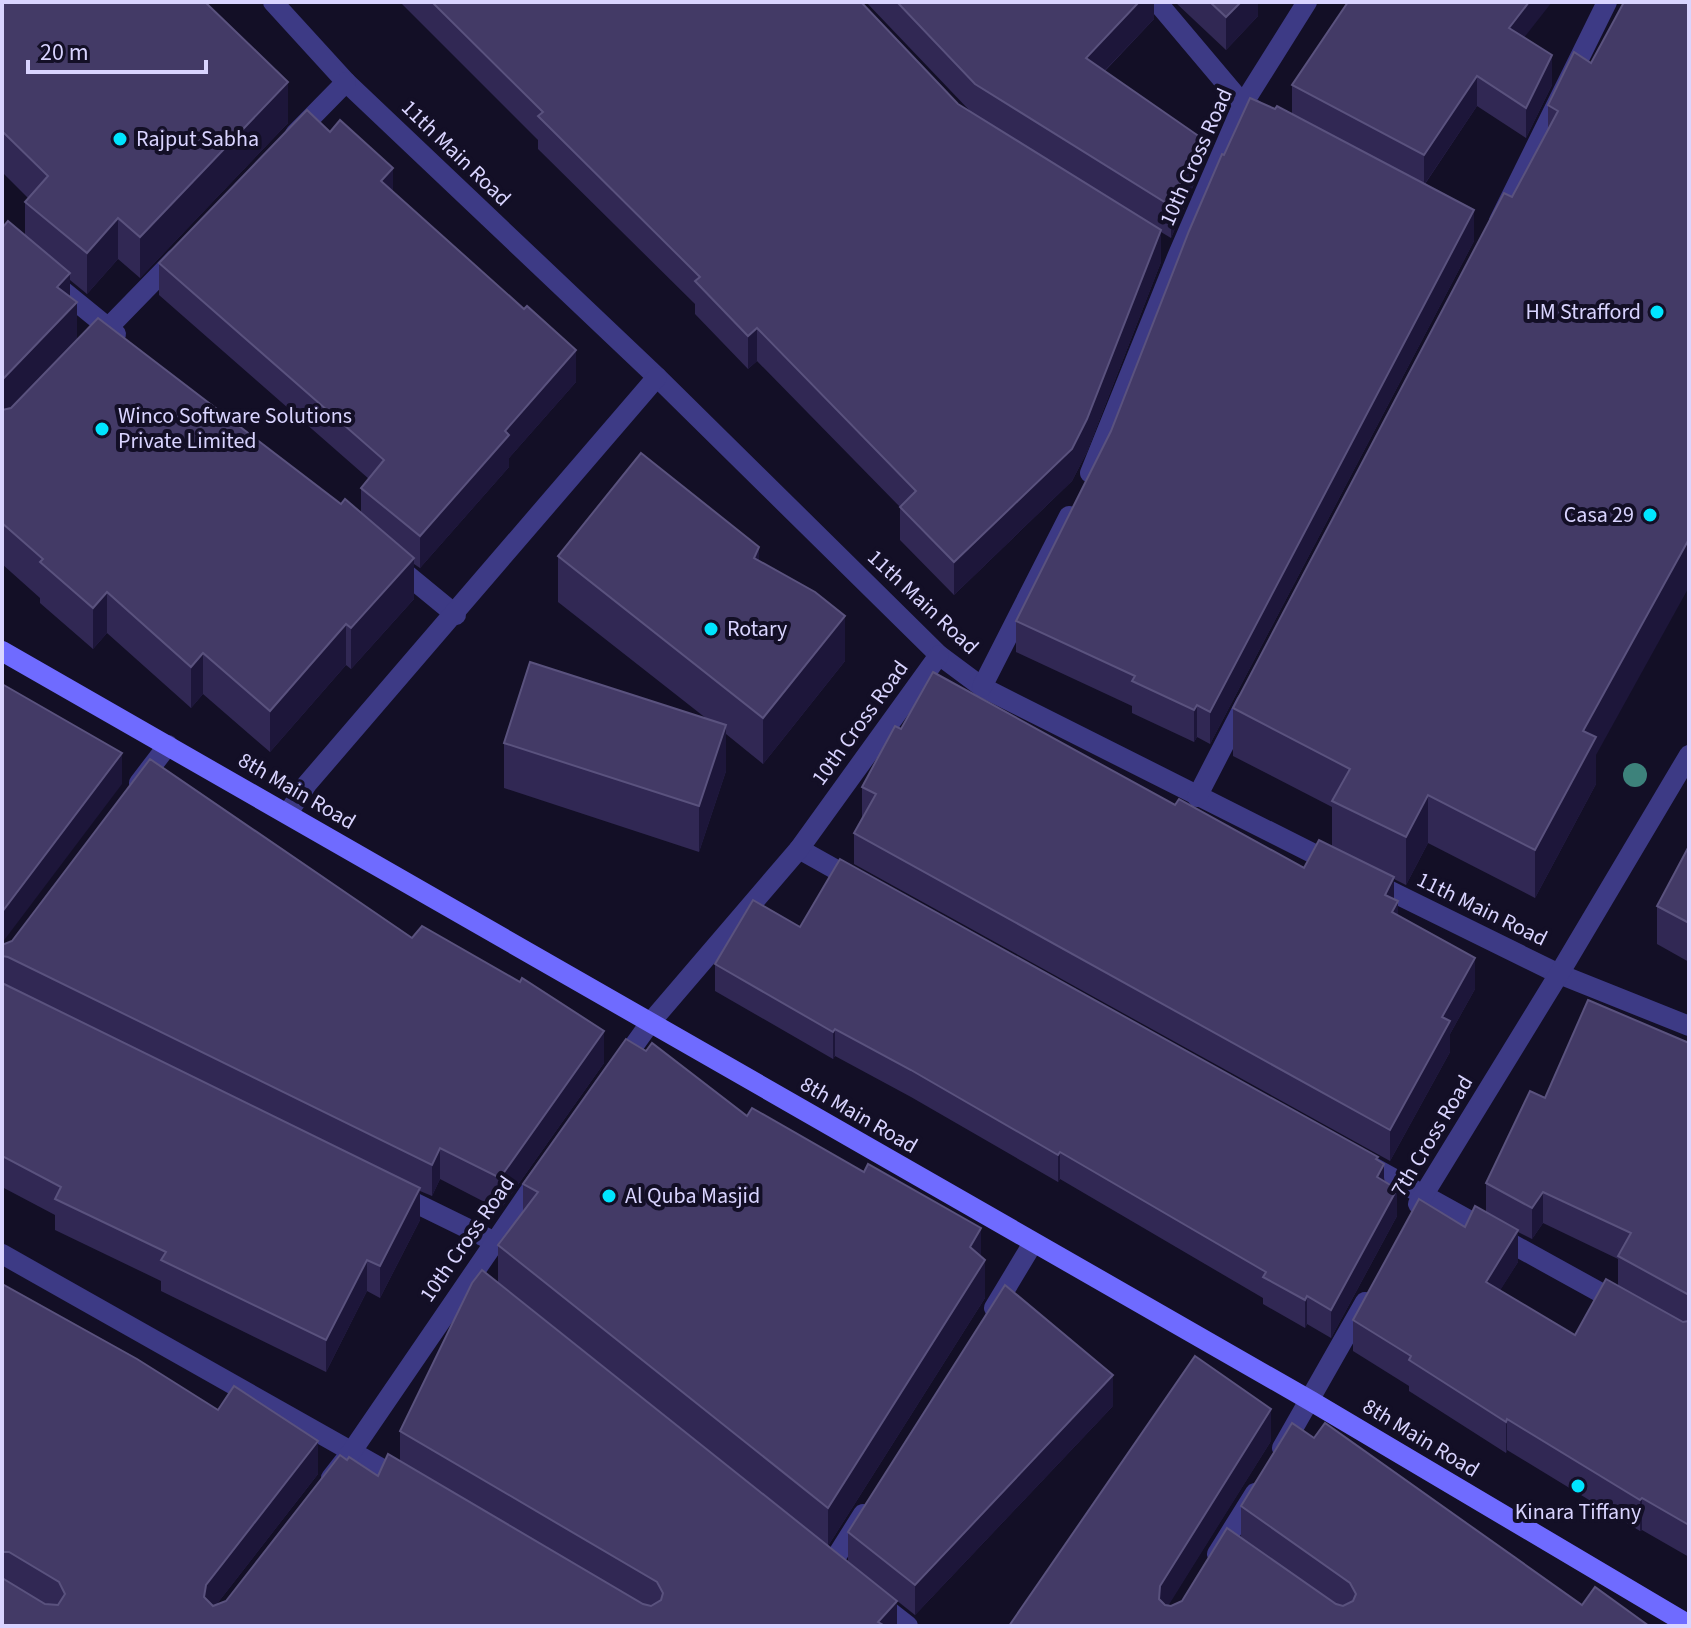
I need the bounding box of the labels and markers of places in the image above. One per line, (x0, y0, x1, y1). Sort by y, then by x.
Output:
place label: Rajput Sabha (136, 123, 259, 155)
marker: Rajput Sabha (111, 130, 129, 148)
place label: HM Strafford (1525, 296, 1641, 328)
marker: HM Strafford (1648, 303, 1666, 321)
place label: Winco Software Solutions Private Limited (118, 400, 352, 457)
marker: Winco Software Solutions Private Limited (93, 420, 111, 438)
place label: Casa 29 (1564, 499, 1634, 531)
marker: Casa 29 (1641, 506, 1659, 524)
place label: Rotary (727, 613, 788, 645)
marker: Rotary (702, 620, 720, 638)
place label: Al Quba Masjid (625, 1180, 760, 1212)
marker: Al Quba Masjid (600, 1187, 618, 1205)
marker: Kinara Tiffany (1569, 1477, 1587, 1495)
place label: Kinara Tiffany (1515, 1496, 1642, 1528)

